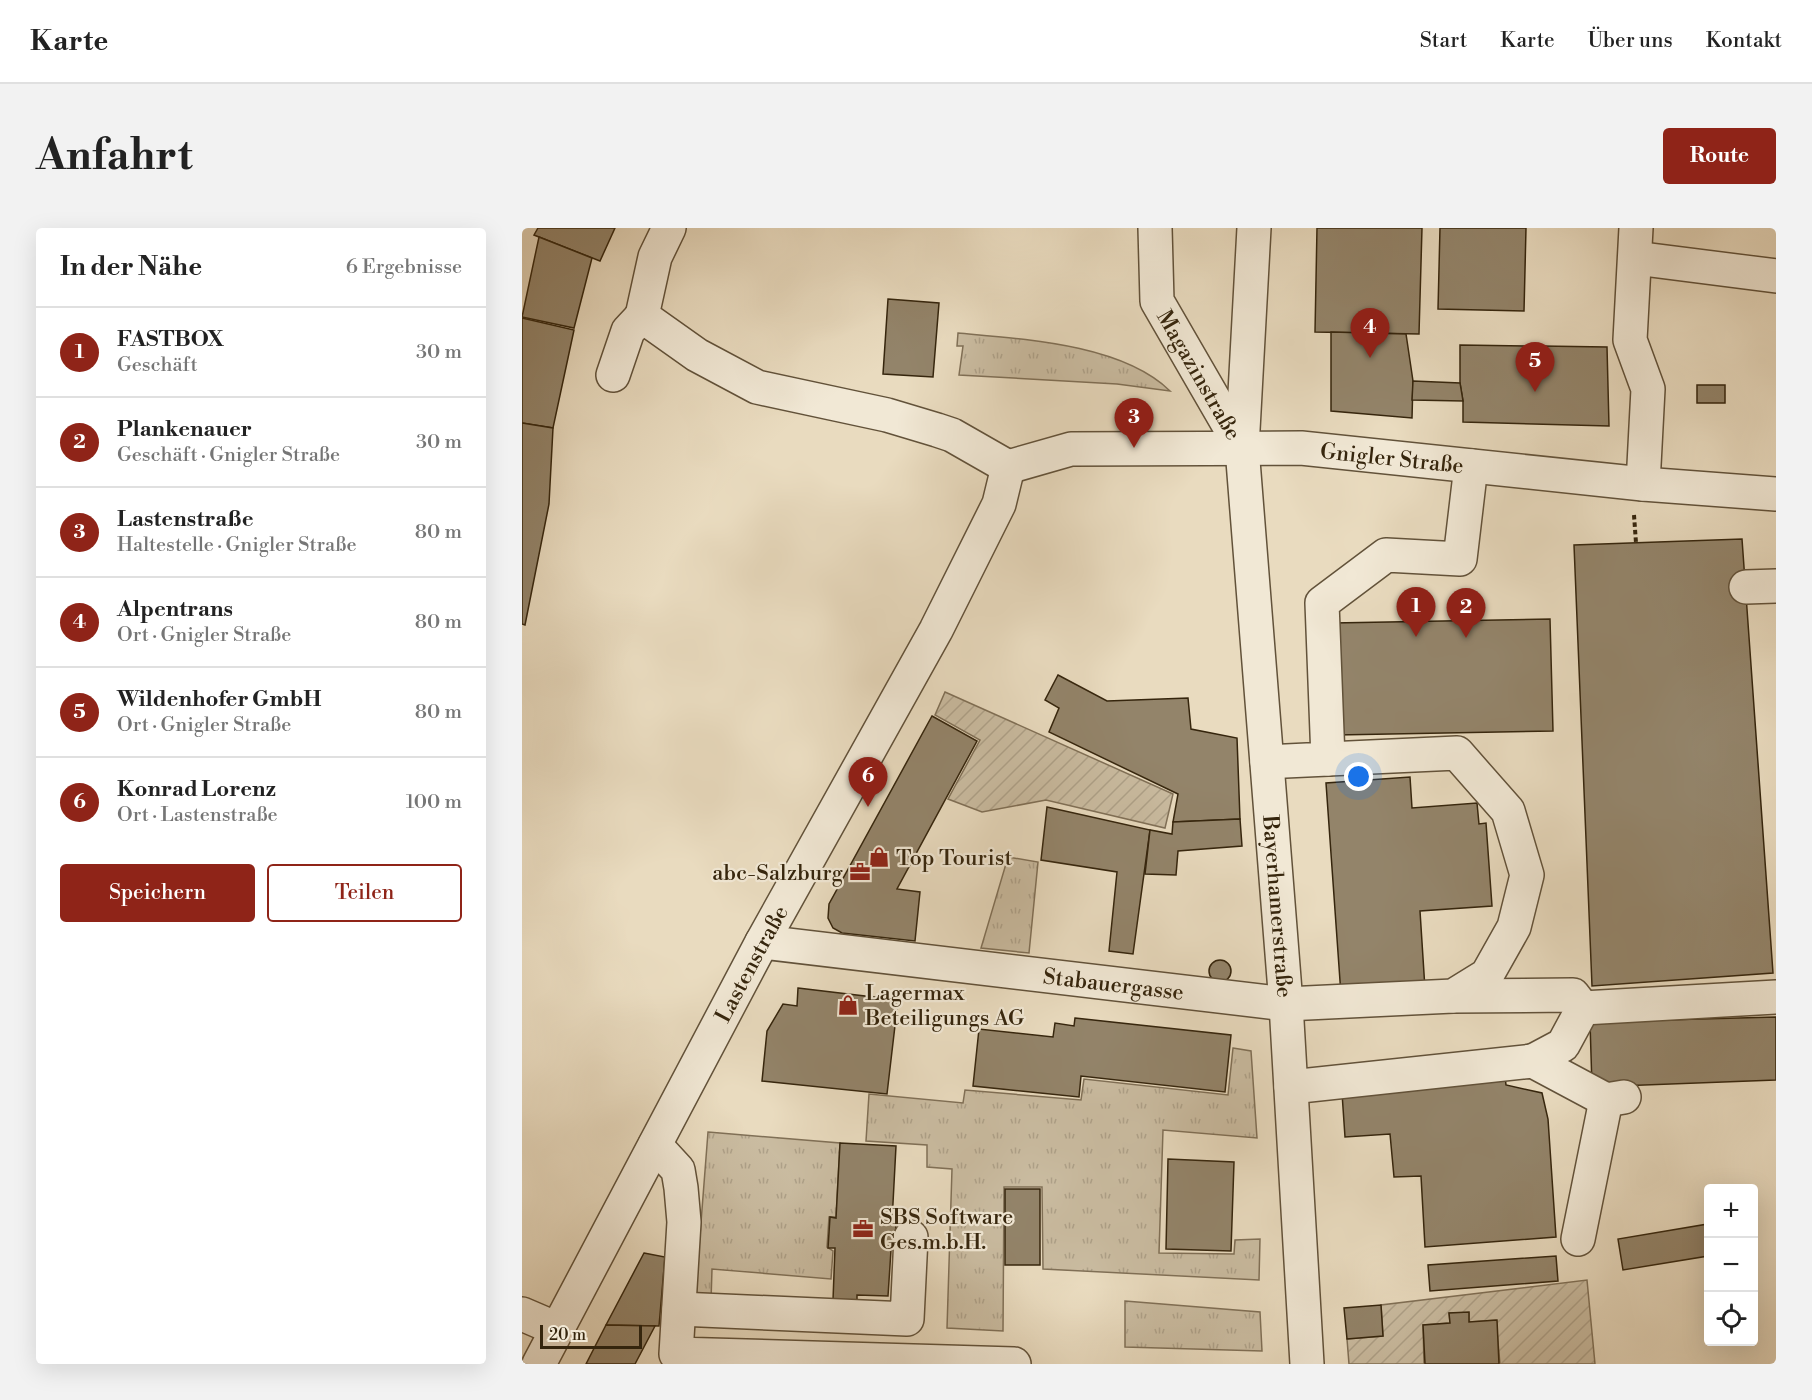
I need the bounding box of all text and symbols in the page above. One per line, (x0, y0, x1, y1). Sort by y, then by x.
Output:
text: Karte (30, 24, 108, 59)
text: Start (1420, 28, 1467, 54)
text: Karte (1500, 28, 1555, 54)
text: Über uns (1588, 28, 1673, 54)
text: Kontakt (1706, 28, 1782, 54)
button: Route (1663, 128, 1776, 184)
text: Anfahrt (36, 130, 193, 183)
text: In der Nähe (60, 251, 202, 283)
text: 6 Ergebnisse (346, 255, 462, 280)
street label: Magazinstraße (1150, 305, 1246, 445)
pin: 4 (1350, 308, 1390, 358)
text: FASTBOX (117, 326, 224, 353)
text: 1 (75, 340, 84, 365)
text: 30 m (416, 340, 462, 365)
pin: 5 (1516, 342, 1554, 392)
text: Geschäft (117, 353, 198, 378)
pin: 3 (1114, 398, 1154, 448)
text: Plankenauer (117, 416, 252, 443)
text: 2 (73, 430, 86, 455)
text: 30 m (416, 430, 462, 455)
street label: Gnigler Straße (1319, 438, 1465, 480)
text: Geschäft · Gnigler Straße (117, 443, 340, 468)
text: Lastenstraße (117, 506, 254, 533)
text: 3 (73, 520, 86, 545)
text: 80 m (415, 520, 462, 545)
text: Haltestelle · Gnigler Straße (117, 533, 356, 558)
pin: 1 (1396, 588, 1436, 637)
pin: 2 (1446, 588, 1486, 638)
text: Alpentrans (117, 596, 233, 623)
text: 4 (73, 610, 86, 635)
text: 80 m (415, 610, 462, 635)
text: Ort · Gnigler Straße (117, 623, 291, 648)
text: Wildenhofer GmbH (117, 686, 321, 713)
text: 5 (73, 700, 86, 725)
text: 80 m (415, 700, 462, 725)
text: Ort · Gnigler Straße (117, 713, 291, 738)
pin: 6 (848, 758, 888, 807)
your location (1344, 762, 1373, 791)
text: Konrad Lorenz (117, 776, 276, 803)
text: 6 (73, 790, 86, 815)
text: 100 m (406, 790, 462, 815)
text: Ort · Lastenstraße (117, 803, 278, 828)
street label: Bayerhamerstraße (1256, 813, 1297, 999)
shop icon: Top Tourist (867, 845, 891, 869)
place label: Top Tourist (896, 845, 1013, 872)
place label: abc-Salzburg (712, 860, 844, 887)
office icon: abc-Salzburg (848, 860, 872, 884)
button: Speichern (60, 864, 255, 922)
button: Teilen (267, 864, 462, 922)
street label: Lastenstraße (710, 901, 795, 1028)
street label: Stabauergasse (1041, 963, 1185, 1007)
place label: Lagermax Beteiligungs AG (864, 980, 1024, 1032)
shop icon: Lagermax Beteiligungs AG (836, 993, 860, 1017)
map controls (1704, 1184, 1758, 1346)
button: + (1704, 1184, 1758, 1238)
place label: SBS Software Ges.m.b.H. (880, 1204, 1013, 1256)
office icon: SBS Software Ges.m.b.H. (851, 1217, 875, 1241)
button: − (1704, 1238, 1758, 1292)
button: locate (1704, 1292, 1758, 1346)
scale bar (540, 1322, 642, 1350)
text: 20 m (549, 1325, 586, 1345)

